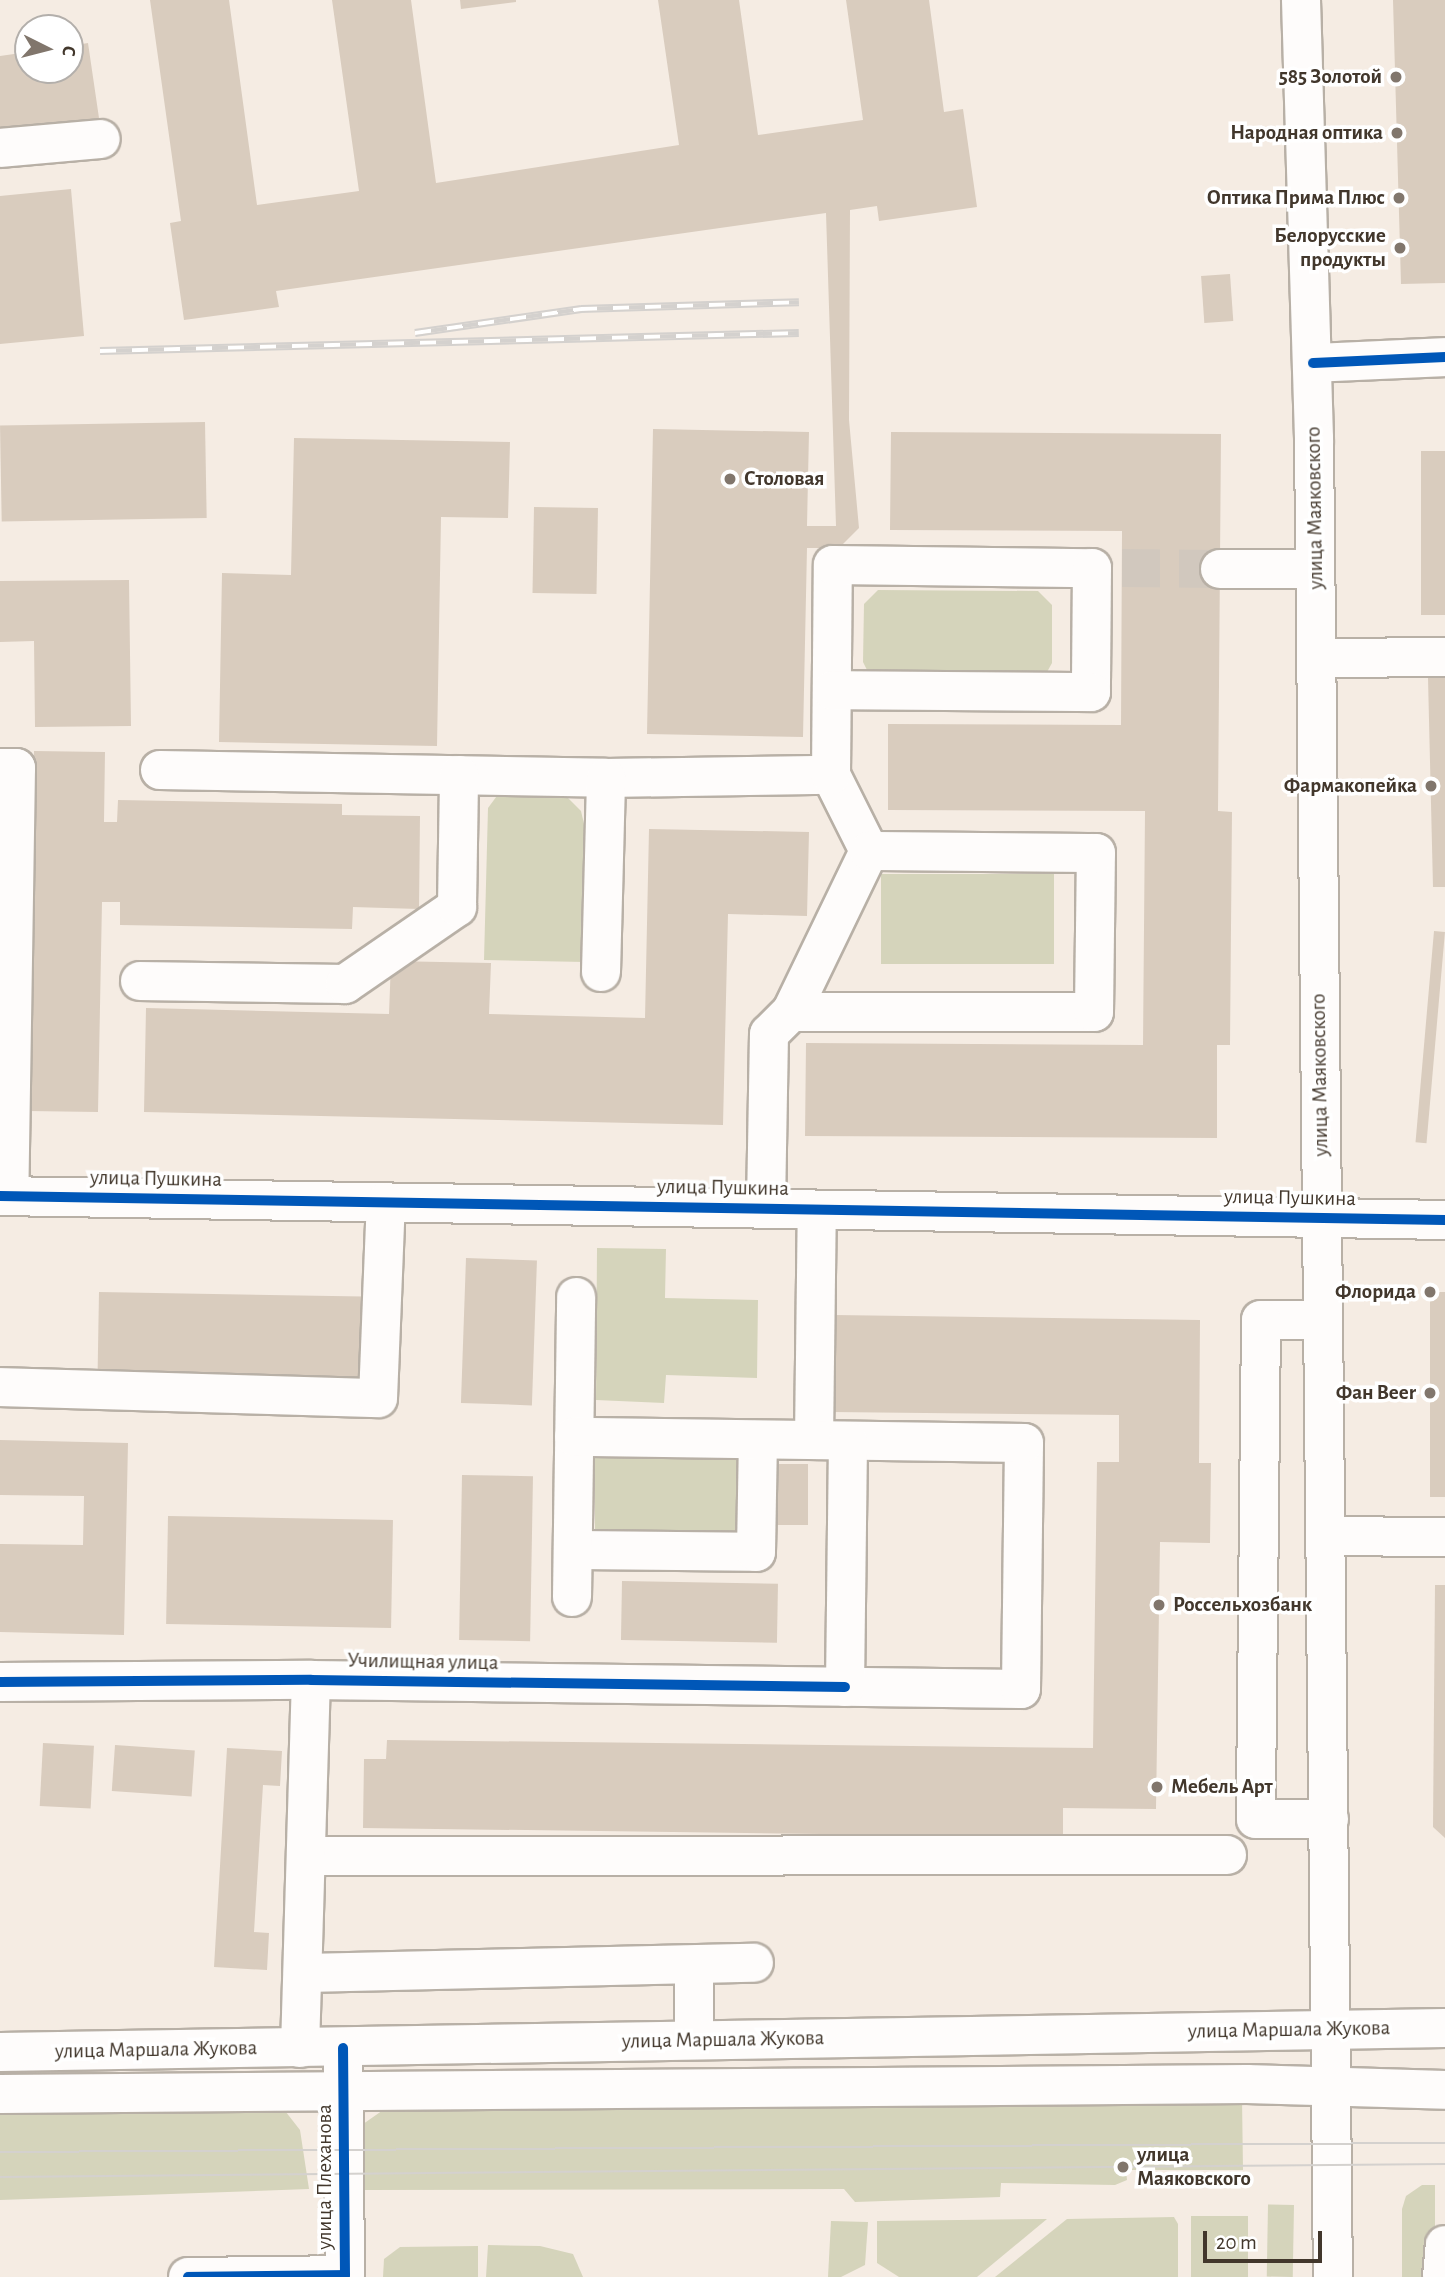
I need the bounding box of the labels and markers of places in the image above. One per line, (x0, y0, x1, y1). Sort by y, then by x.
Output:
place label: 585 Золотой (1279, 64, 1382, 90)
marker: 585 Золотой (1388, 69, 1404, 85)
place label: Народная оптика (1230, 120, 1383, 146)
marker: Народная оптика (1389, 125, 1405, 141)
place label: Оптика Прима Плюс (1207, 185, 1385, 211)
marker: Оптика Прима Плюс (1391, 190, 1407, 206)
place label: Белорусские продукты (1274, 223, 1386, 273)
marker: Белорусские продукты (1392, 240, 1408, 256)
place label: Столовая (744, 466, 825, 492)
marker: Столовая (722, 471, 738, 487)
place label: Фармакопейка (1284, 773, 1417, 799)
marker: Фармакопейка (1423, 778, 1439, 794)
place label: Флорида (1335, 1279, 1416, 1305)
marker: Флорида (1422, 1284, 1438, 1300)
place label: Фан Beer (1336, 1380, 1416, 1406)
marker: Фан Beer (1422, 1385, 1438, 1401)
place label: Россельхозбанк (1173, 1592, 1312, 1618)
marker: Россельхозбанк (1151, 1597, 1167, 1613)
place label: Мебель Арт (1171, 1774, 1273, 1800)
marker: Мебель Арт (1149, 1779, 1165, 1795)
place label: улица Маяковского (1137, 2142, 1251, 2192)
marker: улица Маяковского (1115, 2159, 1131, 2175)

